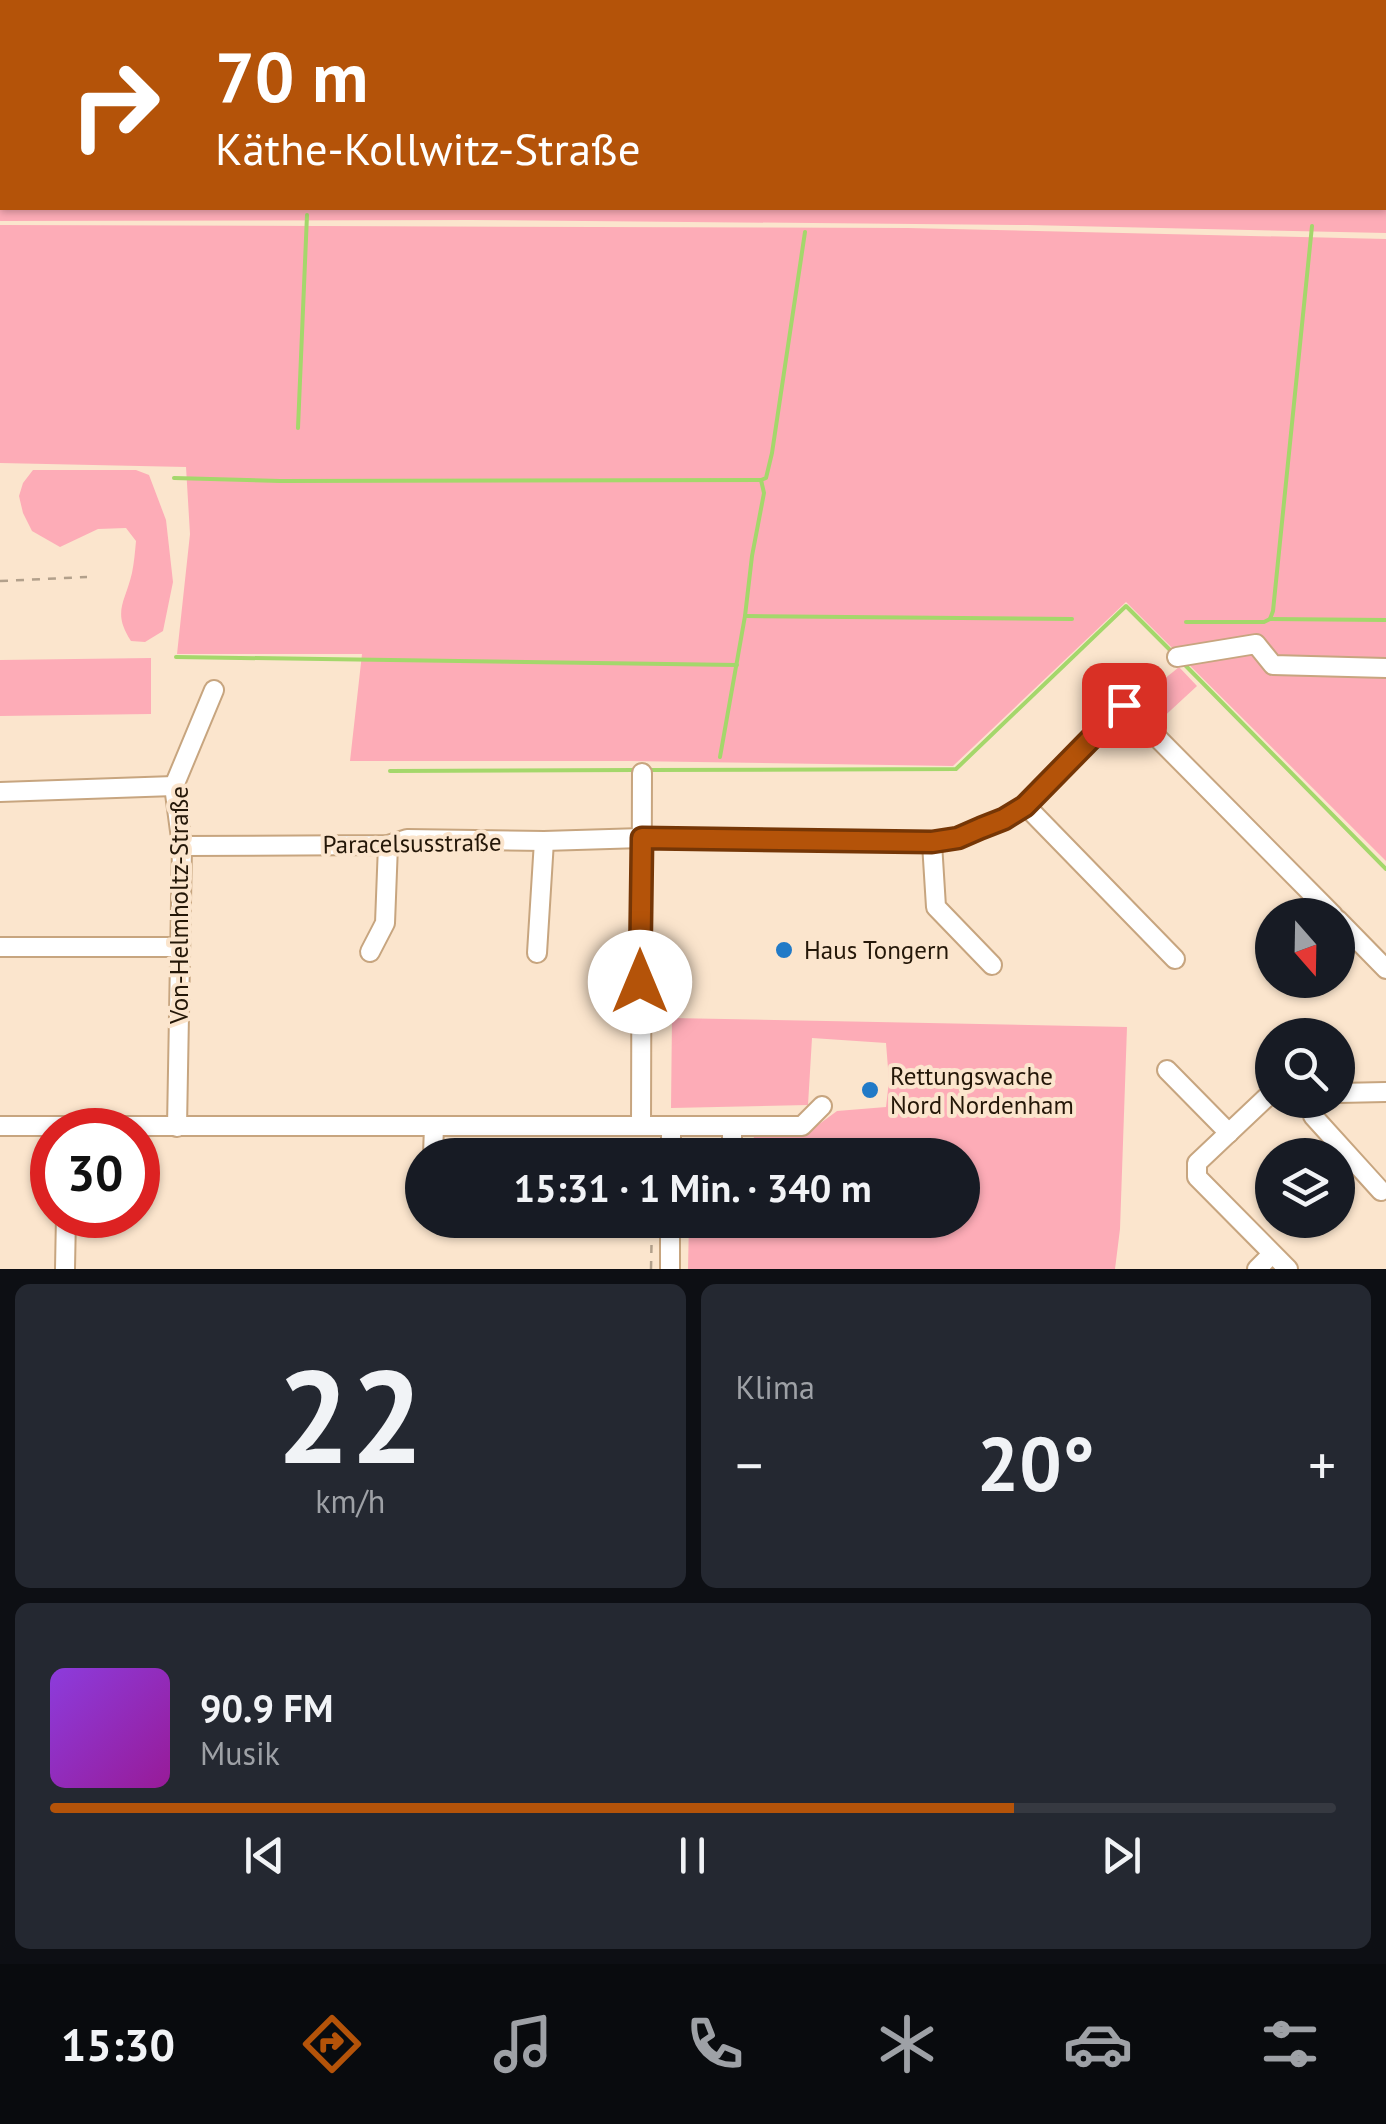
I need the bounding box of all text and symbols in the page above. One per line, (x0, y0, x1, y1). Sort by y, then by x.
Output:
text: 70 m (215, 31, 368, 121)
icon: right (50, 40, 180, 170)
text: Käthe-Kollwitz-Straße (215, 119, 641, 177)
pin (1082, 663, 1167, 748)
icon: arrive (1097, 678, 1152, 733)
street label: Von-Helmholtz-Straße (163, 786, 195, 1025)
street label: Paracelsusstraße (322, 825, 502, 861)
north arrow (1255, 898, 1355, 998)
map controls (1255, 898, 1355, 1238)
position arrow (588, 930, 692, 1034)
place label: Haus Tongern (804, 934, 949, 966)
marker: Haus Tongern (773, 939, 795, 961)
button: search (1255, 1018, 1355, 1118)
place label: Rettungswache Nord Nordenham (890, 1060, 1074, 1121)
marker: Rettungswache Nord Nordenham (859, 1079, 881, 1101)
speed limit sign: 30 (30, 1108, 160, 1238)
button: layers (1255, 1138, 1355, 1238)
text: 15:31 · 1 Min. · 340 m (513, 1163, 872, 1212)
text: 22 (277, 1331, 424, 1499)
text: Klima (736, 1366, 815, 1408)
text: 20° (977, 1415, 1095, 1512)
text: − (736, 1429, 763, 1500)
text: + (1308, 1429, 1336, 1500)
text: km/h (315, 1480, 385, 1522)
text: 90.9 FM (200, 1683, 333, 1732)
text: Musik (200, 1732, 280, 1774)
icon: previous (237, 1828, 292, 1883)
icon: pause (665, 1828, 720, 1883)
icon: next (1094, 1828, 1149, 1883)
icon: directions (297, 2009, 367, 2079)
icon: music (488, 2009, 558, 2079)
icon: phone (680, 2009, 750, 2079)
icon: climate (872, 2009, 942, 2079)
icon: car (1063, 2009, 1133, 2079)
icon: filters (1255, 2009, 1325, 2079)
text: 15:30 (61, 2015, 175, 2073)

